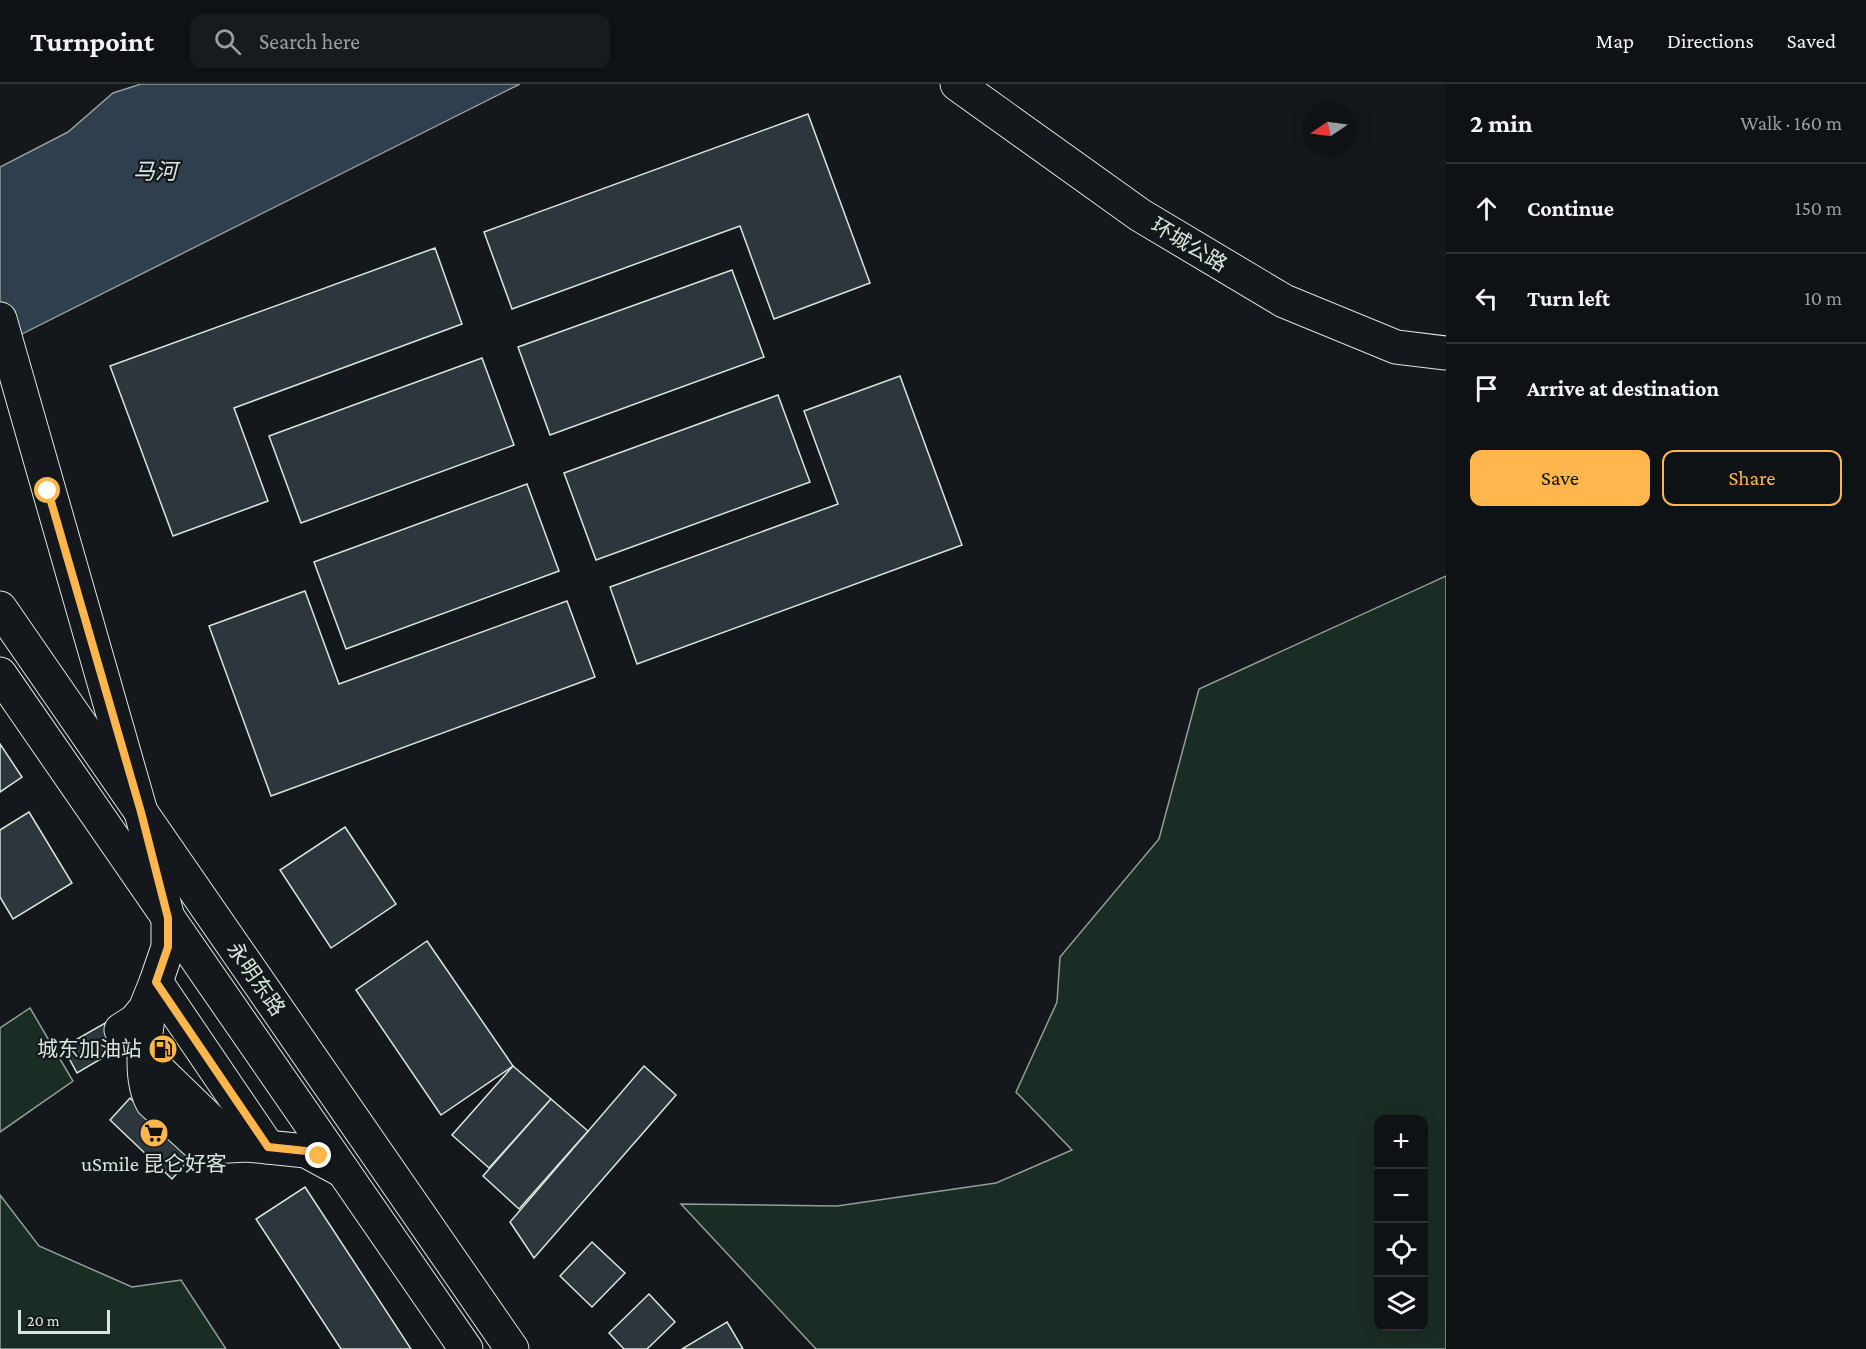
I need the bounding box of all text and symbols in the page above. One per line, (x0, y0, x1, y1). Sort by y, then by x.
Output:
search box (190, 14, 610, 68)
icon: search (211, 25, 244, 58)
text: Turnpoint (30, 26, 154, 57)
text: Search here (259, 29, 360, 54)
text: Map (1596, 29, 1634, 53)
text: Directions (1667, 29, 1754, 53)
text: Saved (1787, 29, 1836, 53)
north arrow (1302, 102, 1356, 156)
text: 2 min (1470, 109, 1533, 138)
text: Walk · 160 m (1740, 112, 1842, 134)
water label: 马河 (133, 159, 181, 184)
icon: ahead (1470, 192, 1503, 225)
text: Continue (1527, 196, 1614, 221)
text: 150 m (1795, 197, 1842, 219)
street label: 环城公路 (1147, 213, 1231, 277)
icon: left (1470, 282, 1503, 315)
text: Turn left (1527, 286, 1610, 311)
text: 10 m (1804, 287, 1842, 309)
icon: arrive (1470, 372, 1503, 405)
text: Arrive at destination (1527, 376, 1719, 401)
button: Save (1470, 450, 1650, 506)
button: Share (1662, 450, 1842, 506)
route start (34, 477, 60, 503)
street label: 永明东路 (222, 938, 290, 1020)
fuel station icon: 城东加油站 (147, 1033, 179, 1065)
place label: 城东加油站 (37, 1037, 142, 1061)
map controls (1374, 1115, 1428, 1331)
button: + (1374, 1115, 1428, 1169)
supermarket icon: uSmile 昆仑好客 (138, 1117, 170, 1149)
route end (305, 1142, 331, 1168)
place label: uSmile 昆仑好客 (81, 1152, 227, 1176)
button: − (1374, 1169, 1428, 1223)
button: locate (1374, 1223, 1428, 1277)
button: layers (1374, 1277, 1428, 1331)
scale bar (18, 1307, 110, 1334)
text: 20 m (27, 1312, 60, 1329)

